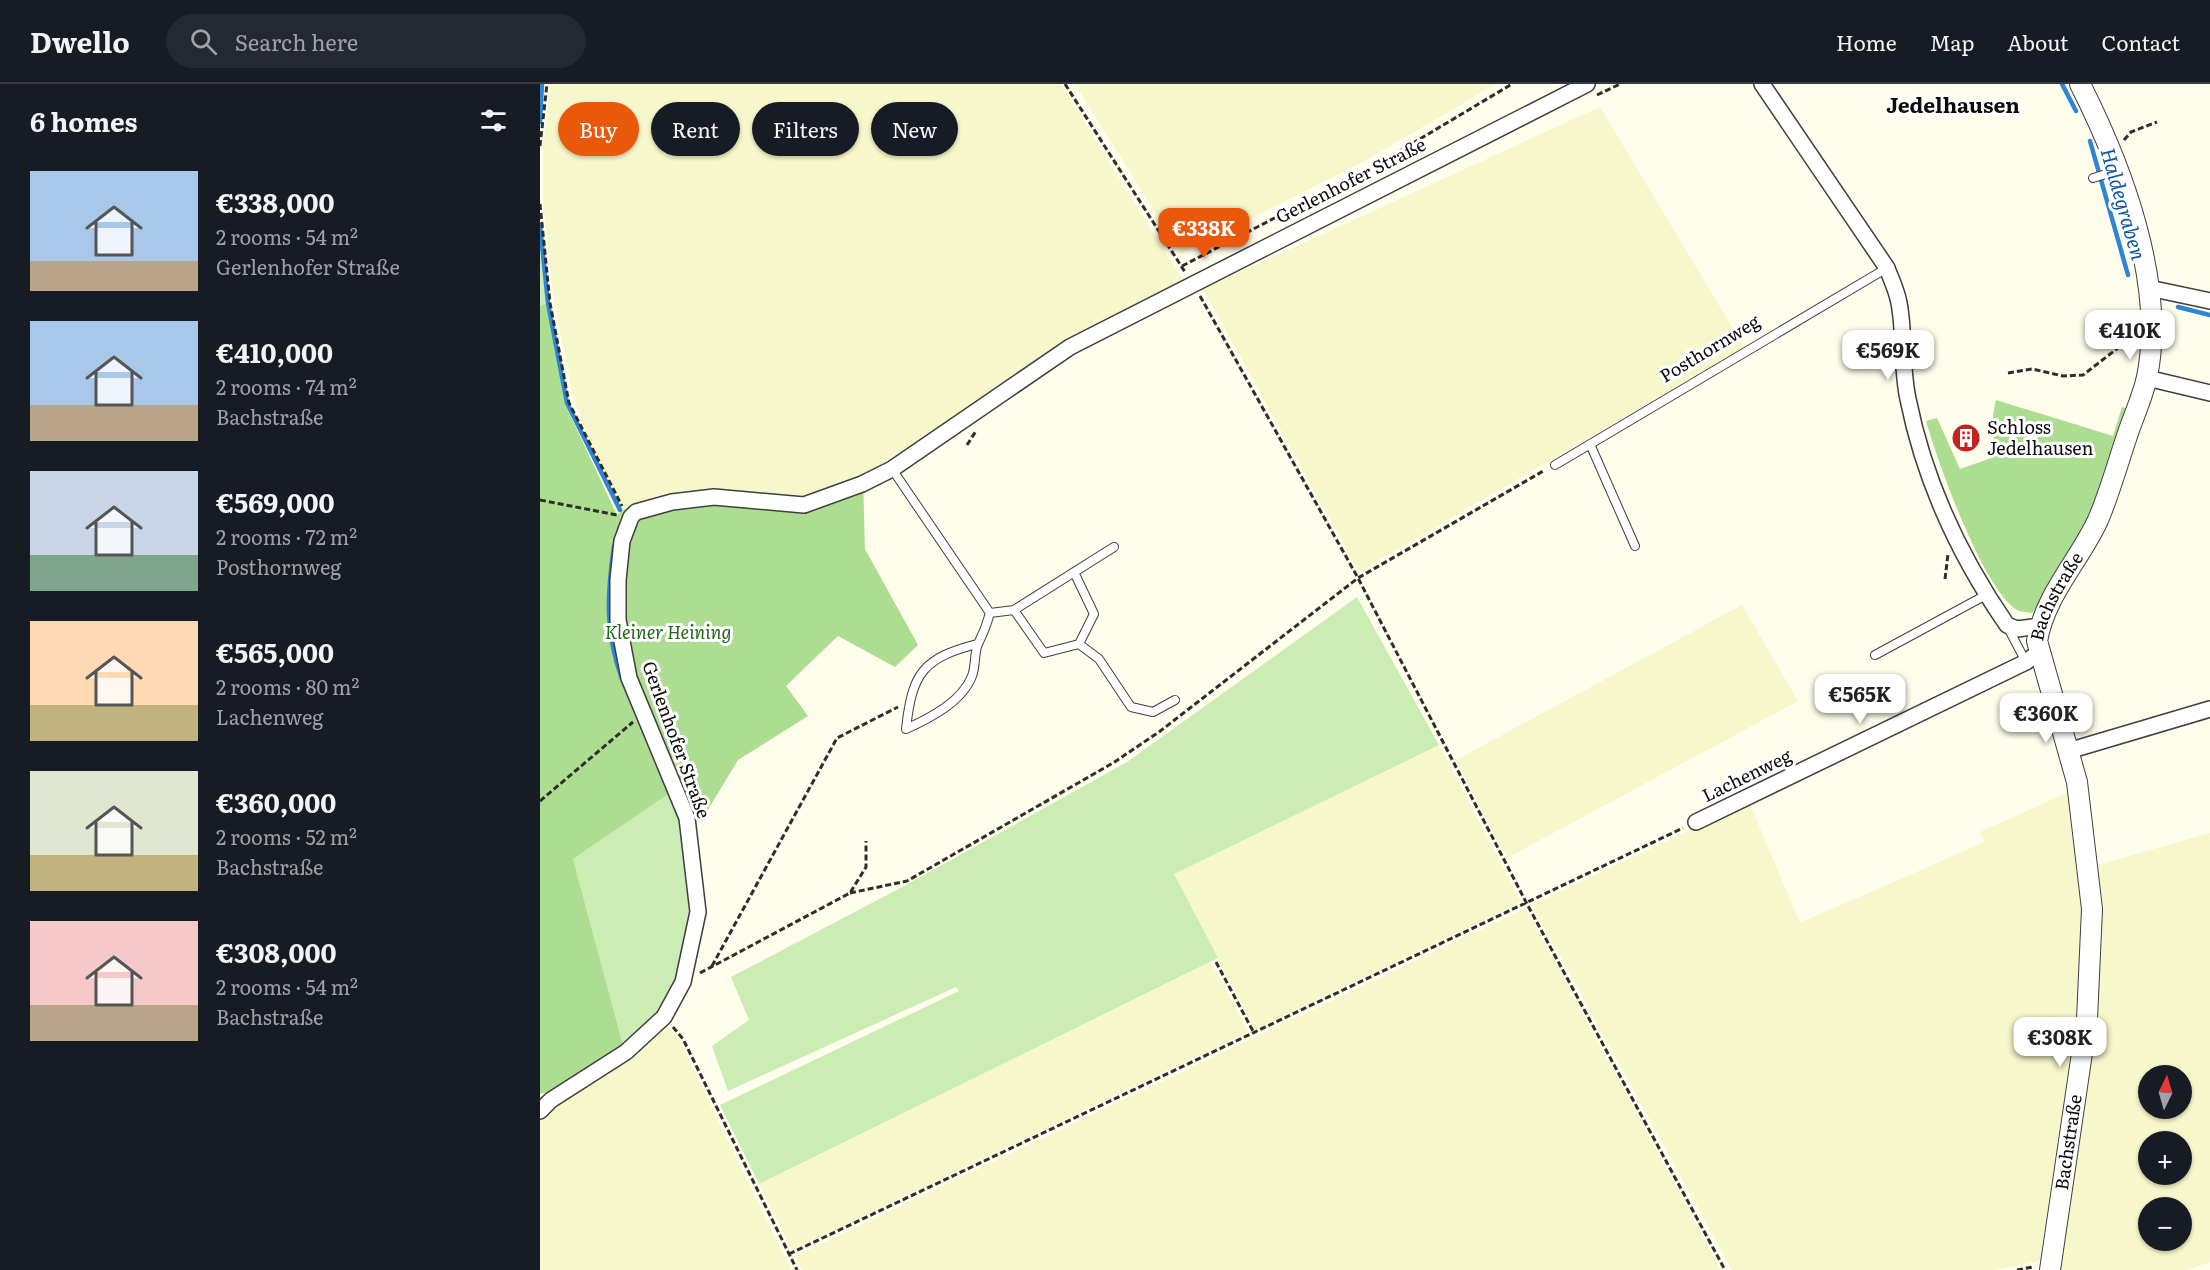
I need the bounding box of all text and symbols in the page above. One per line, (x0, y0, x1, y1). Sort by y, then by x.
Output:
search box (166, 14, 586, 68)
text: Dwello (30, 20, 130, 62)
icon: search (187, 25, 220, 58)
text: Search here (235, 25, 358, 58)
text: Home (1836, 26, 1897, 57)
text: Map (1930, 26, 1974, 57)
text: About (2007, 26, 2069, 57)
text: Contact (2102, 26, 2180, 57)
district label: Jedelhausen (1886, 88, 2020, 119)
text: 6 homes (30, 101, 137, 140)
chip: Buy (558, 102, 639, 156)
chip: Rent (651, 102, 740, 156)
chip: Filters (752, 102, 859, 156)
chip: New (871, 102, 958, 156)
icon: filters (477, 104, 510, 137)
street label: Gerlenhofer Straße (1271, 130, 1430, 229)
water label: Haldegraben (2095, 144, 2155, 263)
text: €338,000 (216, 182, 334, 221)
icon: home (78, 195, 150, 267)
pin: €338K (1162, 208, 1246, 259)
text: €338K (1172, 212, 1236, 242)
text: 2 rooms · 54 m² (216, 221, 358, 251)
text: Gerlenhofer Straße (216, 251, 400, 281)
street label: Posthornweg (1654, 307, 1765, 388)
pin: €410K (2088, 310, 2172, 361)
text: €410K (2099, 314, 2161, 344)
pin: €569K (1846, 330, 1930, 381)
text: €410,000 (216, 332, 333, 371)
text: €569K (1856, 334, 1920, 364)
icon: home (78, 345, 150, 417)
text: 2 rooms · 74 m² (216, 371, 357, 401)
text: Bachstraße (216, 401, 323, 431)
place label: Schloss Jedelhausen (1987, 413, 2093, 461)
building icon: Schloss Jedelhausen (1950, 422, 1982, 454)
text: €569,000 (216, 482, 335, 521)
icon: home (78, 495, 150, 567)
text: 2 rooms · 72 m² (216, 521, 357, 551)
street label: Bachstraße (2022, 546, 2089, 643)
text: Posthornweg (216, 551, 341, 581)
park label: Kleiner Heining (605, 618, 731, 645)
text: €565,000 (216, 632, 334, 671)
icon: home (78, 645, 150, 717)
street label: Gerlenhofer Straße (636, 657, 718, 822)
text: 2 rooms · 80 m² (216, 671, 359, 701)
pin: €565K (1818, 674, 1902, 725)
text: €565K (1829, 678, 1891, 708)
pin: €360K (2004, 693, 2088, 744)
text: €360K (2014, 697, 2078, 727)
text: Lachenweg (216, 701, 323, 731)
street label: Lachenweg (1697, 741, 1797, 808)
text: €360,000 (216, 782, 336, 821)
icon: home (78, 795, 150, 867)
text: 2 rooms · 52 m² (216, 821, 357, 851)
text: Bachstraße (216, 851, 323, 881)
text: €308,000 (216, 932, 336, 971)
icon: home (78, 945, 150, 1017)
text: 2 rooms · 54 m² (216, 971, 358, 1001)
text: Bachstraße (216, 1001, 323, 1031)
pin: €308K (2018, 1017, 2102, 1068)
text: €308K (2028, 1021, 2092, 1051)
north arrow (2138, 1065, 2192, 1119)
map controls (2138, 1065, 2192, 1251)
street label: Bachstraße (2047, 1092, 2088, 1192)
button: + (2138, 1131, 2192, 1185)
button: − (2138, 1197, 2192, 1251)

